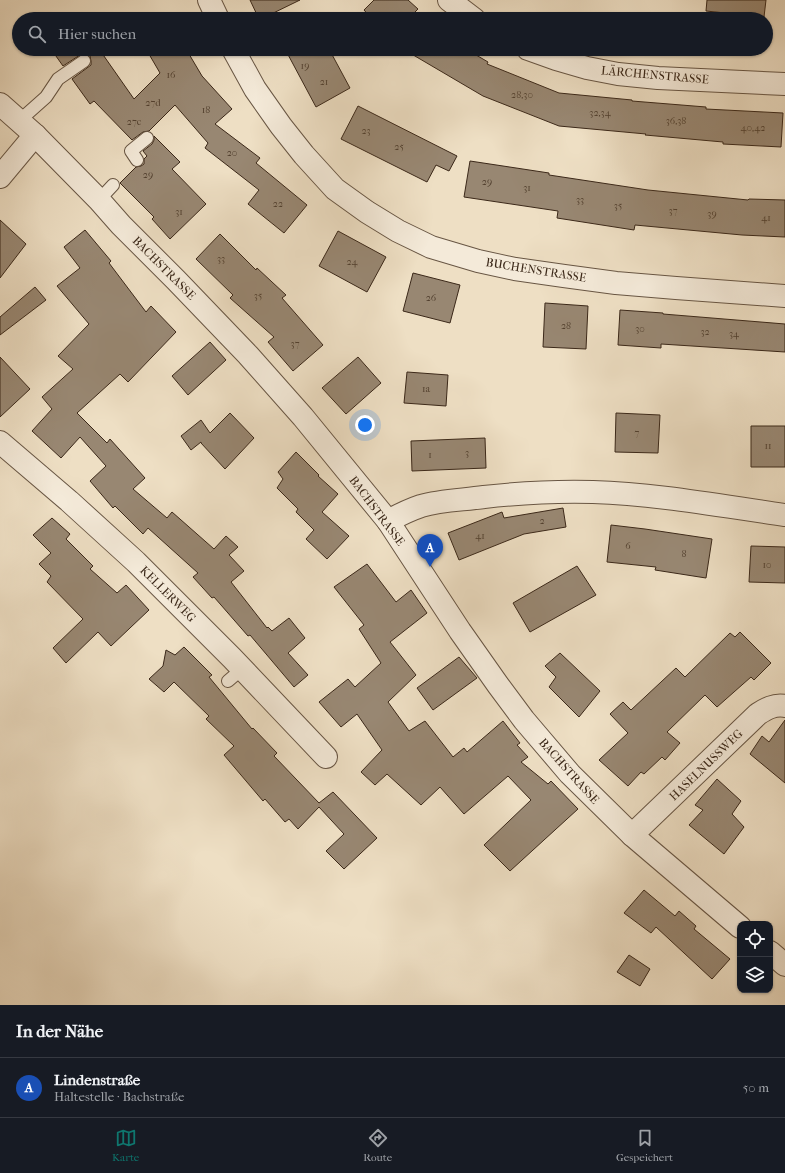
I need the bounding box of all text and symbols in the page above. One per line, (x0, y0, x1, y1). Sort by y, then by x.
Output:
search box (12, 12, 773, 56)
icon: search (26, 23, 48, 45)
text: Hier suchen (58, 25, 136, 43)
house number: 19 (301, 60, 309, 72)
street label: LÄRCHENSTRASSE (601, 62, 709, 87)
house number: 16 (167, 69, 176, 81)
house number: 21 (320, 76, 328, 88)
house number: 28,30 (511, 89, 533, 101)
house number: 27d (145, 97, 161, 109)
house number: 18 (202, 104, 210, 116)
house number: 32,34 (589, 107, 612, 119)
house number: 36,38 (666, 115, 686, 127)
house number: 27c (127, 116, 142, 128)
house number: 40,42 (741, 122, 765, 134)
house number: 23 (361, 125, 371, 137)
house number: 25 (394, 141, 404, 153)
house number: 20 (227, 147, 237, 159)
house number: 29 (143, 169, 153, 181)
house number: 29 (482, 176, 492, 188)
house number: 31 (523, 182, 531, 194)
house number: 33 (576, 194, 584, 206)
house number: 22 (273, 198, 283, 210)
house number: 35 (614, 200, 622, 212)
house number: 37 (669, 205, 678, 217)
house number: 31 (175, 206, 183, 218)
house number: 39 (707, 208, 717, 220)
house number: 41 (761, 212, 771, 224)
street label: BACHSTRASSE (130, 234, 198, 302)
house number: 33 (217, 253, 225, 265)
street label: BUCHENSTRASSE (485, 255, 587, 285)
house number: 24 (346, 256, 359, 268)
house number: 35 (254, 290, 262, 302)
house number: 26 (426, 292, 437, 304)
house number: 28 (561, 320, 571, 332)
house number: 30 (635, 323, 645, 335)
house number: 32 (700, 326, 710, 338)
house number: 34 (729, 328, 740, 340)
house number: 37 (291, 338, 300, 350)
house number: 1a (422, 383, 430, 395)
your location (355, 415, 375, 435)
house number: 7 (635, 427, 640, 439)
house number: 11 (764, 440, 772, 452)
house number: 3 (465, 447, 469, 459)
house number: 1 (428, 449, 432, 461)
street label: BACHSTRASSE (346, 473, 408, 549)
house number: 2 (539, 515, 545, 527)
house number: 41 (475, 530, 485, 542)
pin: A (417, 534, 443, 567)
house number: 6 (625, 540, 631, 552)
house number: 8 (681, 548, 687, 560)
house number: 10 (762, 559, 772, 571)
street label: KELLERWEG (137, 563, 199, 625)
street label: HASELNUSSWEG (666, 726, 746, 804)
street label: BACHSTRASSE (536, 735, 602, 807)
map controls (737, 921, 773, 993)
button: locate (737, 921, 773, 957)
button: layers (737, 957, 773, 993)
text: In der Nähe (16, 1021, 103, 1041)
text: Lindenstraße (54, 1071, 140, 1089)
text: A (25, 1080, 33, 1095)
text: 50 m (743, 1080, 769, 1095)
text: Haltestelle · Bachstraße (54, 1089, 184, 1104)
tab: Karte (112, 1127, 139, 1164)
tab: Route (363, 1127, 392, 1164)
tab: Gespeichert (616, 1127, 673, 1164)

